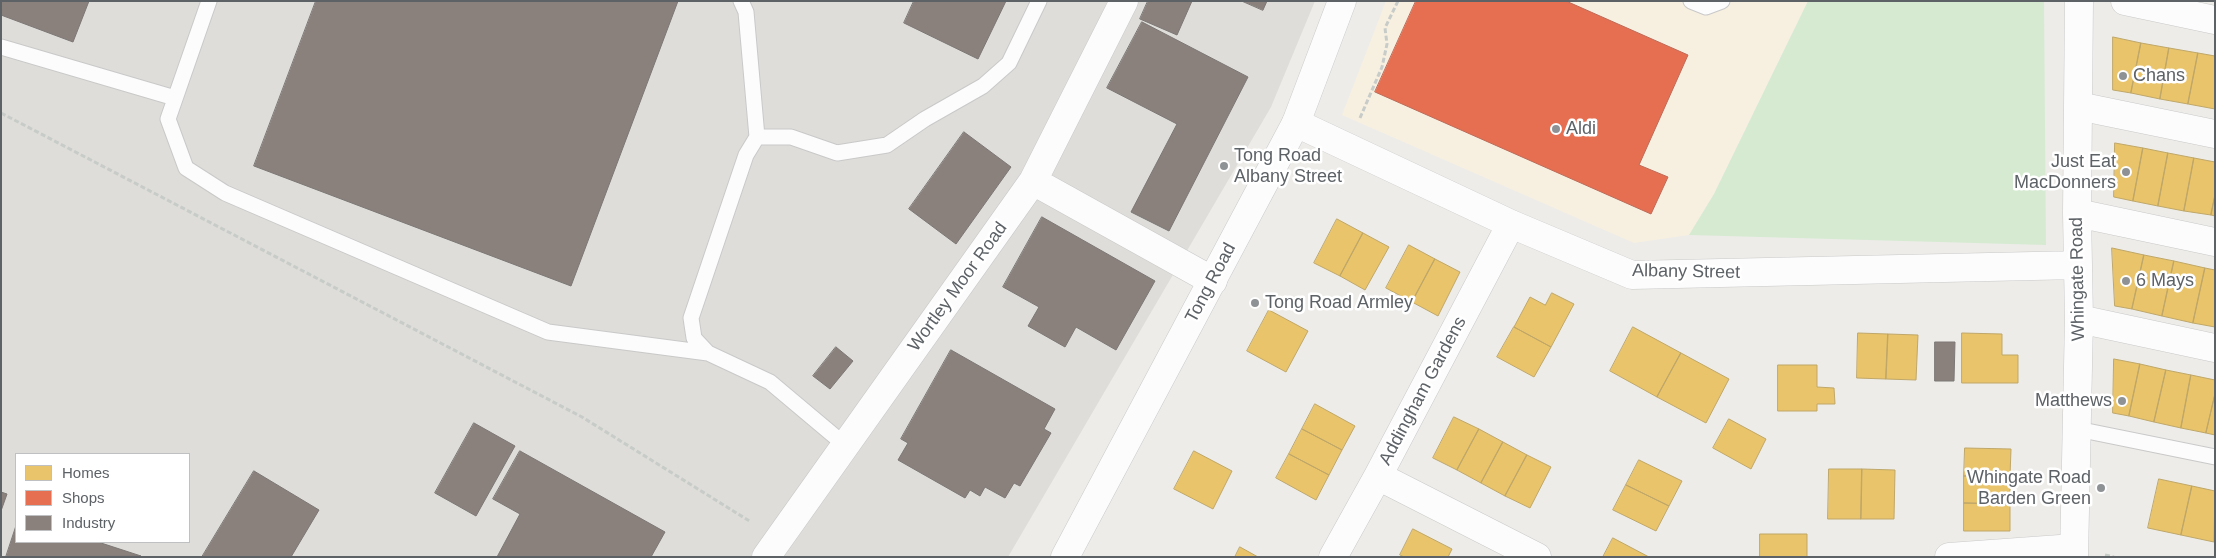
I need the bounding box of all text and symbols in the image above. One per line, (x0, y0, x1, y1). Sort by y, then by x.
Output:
place label: Chans (2133, 65, 2185, 87)
marker: Chans (2117, 70, 2129, 82)
place label: Aldi (1566, 118, 1596, 140)
marker: Aldi (1550, 123, 1562, 135)
place label: Tong Road Albany Street (1234, 145, 1342, 188)
place label: Just Eat MacDonners (2014, 151, 2116, 193)
marker: Tong Road Albany Street (1218, 160, 1230, 172)
marker: Just Eat MacDonners (2120, 166, 2132, 178)
street label: Whingate Road (2066, 217, 2090, 341)
street label: Wortley Moor Road (904, 218, 1012, 356)
street label: Tong Road (1181, 239, 1241, 327)
street label: Albany Street (1632, 260, 1740, 284)
place label: 6 Mays (2136, 270, 2194, 292)
marker: 6 Mays (2120, 275, 2132, 287)
place label: Tong Road Armley (1265, 292, 1413, 314)
marker: Tong Road Armley (1249, 297, 1261, 309)
street label: Addingham Gardens (1375, 313, 1471, 469)
place label: Matthews (2035, 390, 2112, 412)
marker: Matthews (2116, 395, 2128, 407)
legend (15, 453, 190, 543)
text: Homes (62, 464, 110, 481)
place label: Whingate Road Barden Green (1967, 467, 2091, 509)
marker: Whingate Road Barden Green (2095, 482, 2107, 494)
text: Shops (62, 489, 105, 506)
text: Industry (62, 514, 115, 531)

